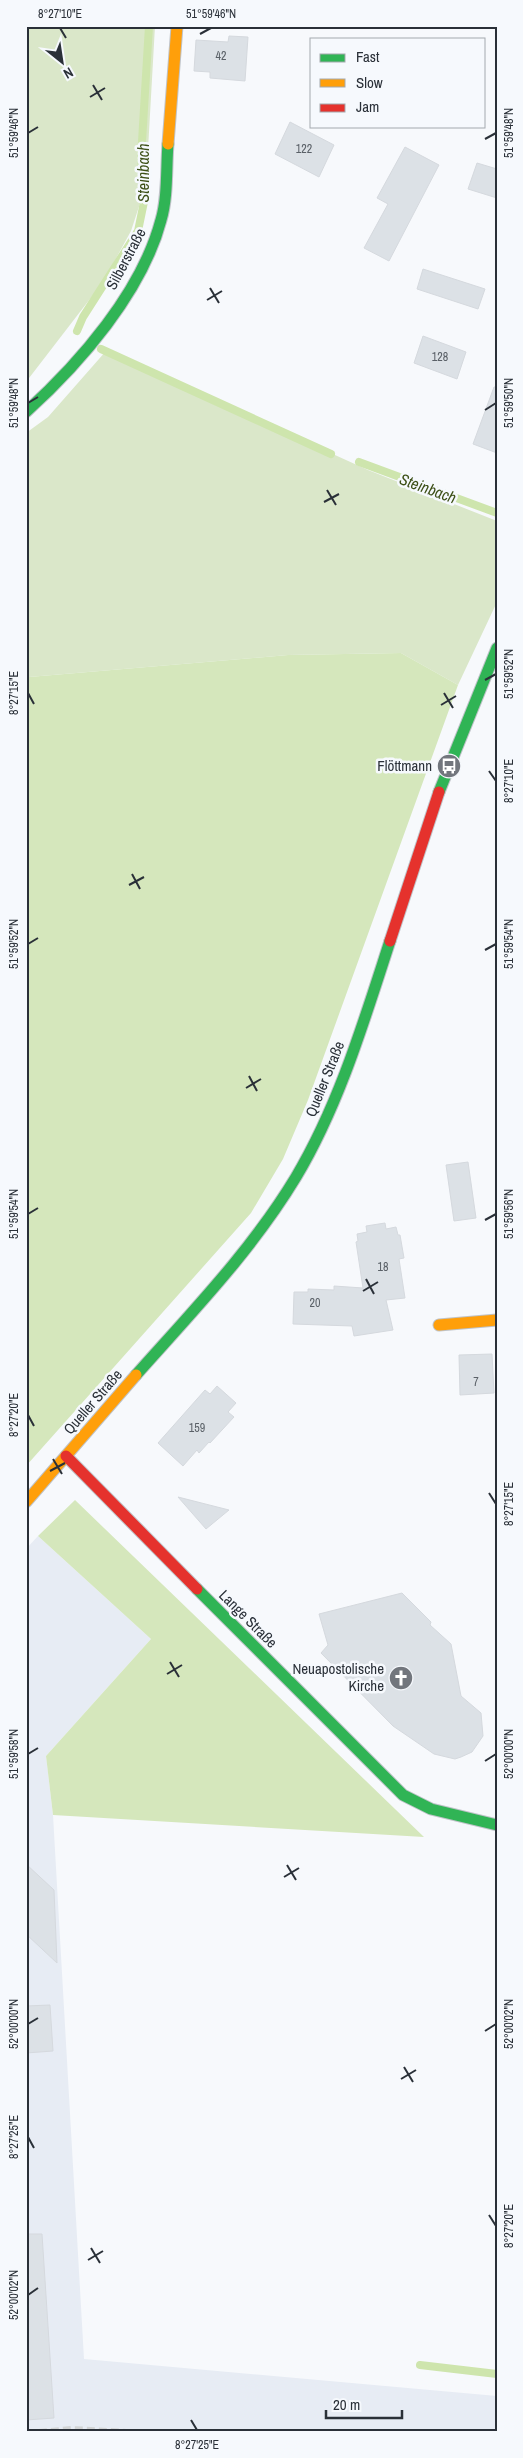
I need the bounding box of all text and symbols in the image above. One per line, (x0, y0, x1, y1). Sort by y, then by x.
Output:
text: 8°27'10"E (38, 6, 82, 22)
text: 51°59'46"N (186, 6, 236, 22)
north arrow (38, 38, 88, 88)
legend (310, 38, 486, 128)
text: Fast (356, 46, 380, 67)
house number: 42 (216, 48, 226, 64)
text: N (60, 63, 77, 83)
text: Slow (356, 72, 383, 93)
text: Jam (356, 96, 379, 117)
text: 51°59'46"N (6, 108, 22, 158)
text: 51°59'48"N (501, 108, 517, 158)
house number: 122 (296, 141, 312, 157)
water label: Steinbach (132, 143, 154, 203)
street label: Silberstraße (101, 224, 151, 293)
house number: 128 (432, 349, 448, 365)
text: 51°59'48"N (6, 378, 22, 428)
text: 51°59'50"N (501, 378, 517, 428)
water label: Steinbach (396, 468, 460, 508)
text: 51°59'52"N (501, 649, 517, 699)
text: 8°27'15"E (6, 671, 22, 715)
bus stop icon: Flöttmann (436, 753, 462, 779)
place label: Flöttmann (377, 755, 432, 776)
text: 8°27'10"E (501, 759, 517, 803)
text: 51°59'52"N (6, 919, 22, 969)
text: 51°59'54"N (501, 919, 517, 969)
street label: Queller Straße (300, 1038, 349, 1120)
text: 51°59'54"N (6, 1189, 22, 1239)
text: 51°59'56"N (501, 1189, 517, 1239)
house number: 18 (378, 1259, 388, 1275)
house number: 20 (310, 1295, 320, 1311)
street label: Queller Straße (58, 1364, 127, 1439)
house number: 7 (473, 1374, 479, 1390)
text: 8°27'20"E (6, 1393, 22, 1437)
house number: 159 (189, 1420, 205, 1436)
text: 8°27'15"E (501, 1482, 517, 1526)
street label: Lange Straße (215, 1585, 282, 1653)
place label: Neuapostolische Kirche (292, 1658, 384, 1696)
church icon: Neuapostolische Kirche (388, 1665, 414, 1691)
text: 51°59'58"N (6, 1729, 22, 1779)
text: 52°00'00"N (501, 1729, 517, 1779)
text: 52°00'00"N (6, 1999, 22, 2049)
text: 52°00'02"N (501, 1999, 517, 2049)
text: 8°27'25"E (6, 2115, 22, 2159)
text: 8°27'20"E (501, 2204, 517, 2248)
text: 52°00'02"N (6, 2270, 22, 2320)
scale bar (326, 2388, 402, 2420)
text: 20 m (333, 2394, 360, 2415)
text: 8°27'25"E (175, 2437, 219, 2453)

